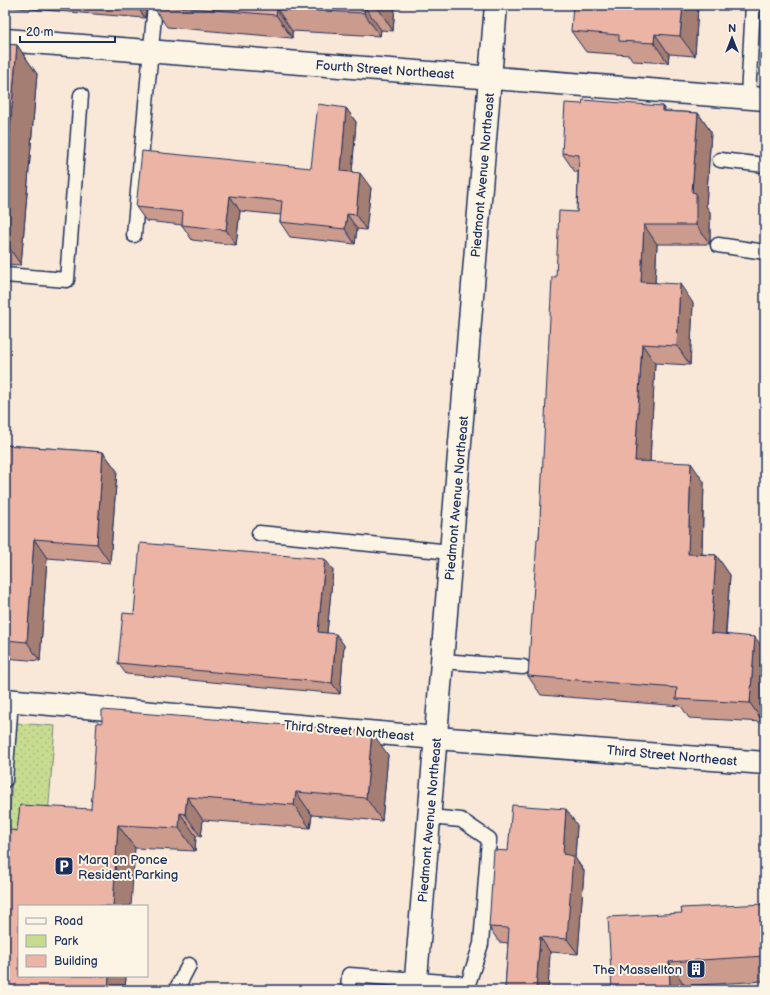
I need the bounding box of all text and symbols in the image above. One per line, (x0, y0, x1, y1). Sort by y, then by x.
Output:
scale bar (20, 18, 115, 44)
north arrow (712, 18, 752, 58)
text: N (728, 22, 736, 35)
text: 20 m (26, 25, 53, 40)
street label: Fourth Street Northeast (315, 57, 455, 83)
street label: Piedmont Avenue Northeast (468, 92, 498, 258)
street label: Piedmont Avenue Northeast (442, 415, 472, 581)
street label: Third Street Northeast (283, 717, 415, 745)
street label: Piedmont Avenue Northeast (415, 737, 445, 903)
street label: Third Street Northeast (606, 742, 738, 770)
place label: Marq on Ponce Resident Parking (78, 852, 178, 883)
parking icon: Marq on Ponce Resident Parking (53, 855, 75, 877)
legend (18, 905, 148, 977)
text: Road (54, 914, 83, 929)
text: Park (54, 934, 78, 949)
text: Building (54, 954, 98, 969)
building icon: The Massellton (685, 958, 707, 980)
place label: The Massellton (593, 962, 682, 978)

